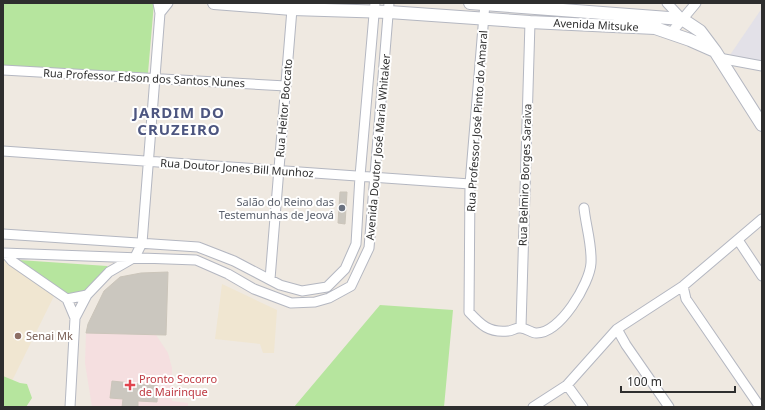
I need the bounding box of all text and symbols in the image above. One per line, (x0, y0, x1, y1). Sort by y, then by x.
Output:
street label: Avenida Mitsuke (553, 15, 639, 34)
street label: Rua Professor José Pinto do Amaral (463, 30, 490, 212)
street label: Avenida Doutor José Maria Whitaker (362, 53, 393, 241)
street label: Rua Heitor Boccato (272, 58, 295, 158)
street label: Rua Professor Edson dos Santos Nunes (43, 65, 245, 90)
district label: JARDIM DO CRUZEIRO (131, 102, 225, 139)
street label: Rua Belmiro Borges Saraiva (515, 104, 534, 246)
street label: Rua Doutor Jones Bill Munhoz (160, 155, 314, 180)
place label: Salão do Reino das Testemunhas de Jeová (219, 194, 334, 222)
marker: Salão do Reino das Testemunhas de Jeová (337, 203, 347, 213)
place label: Senai Mk (26, 328, 73, 343)
marker: Senai Mk (13, 331, 23, 341)
scale bar (621, 368, 735, 394)
place label: Pronto Socorro de Mairinque (139, 371, 217, 399)
text: 100 m (627, 373, 662, 390)
marker: Pronto Socorro de Mairinque (124, 379, 136, 391)

